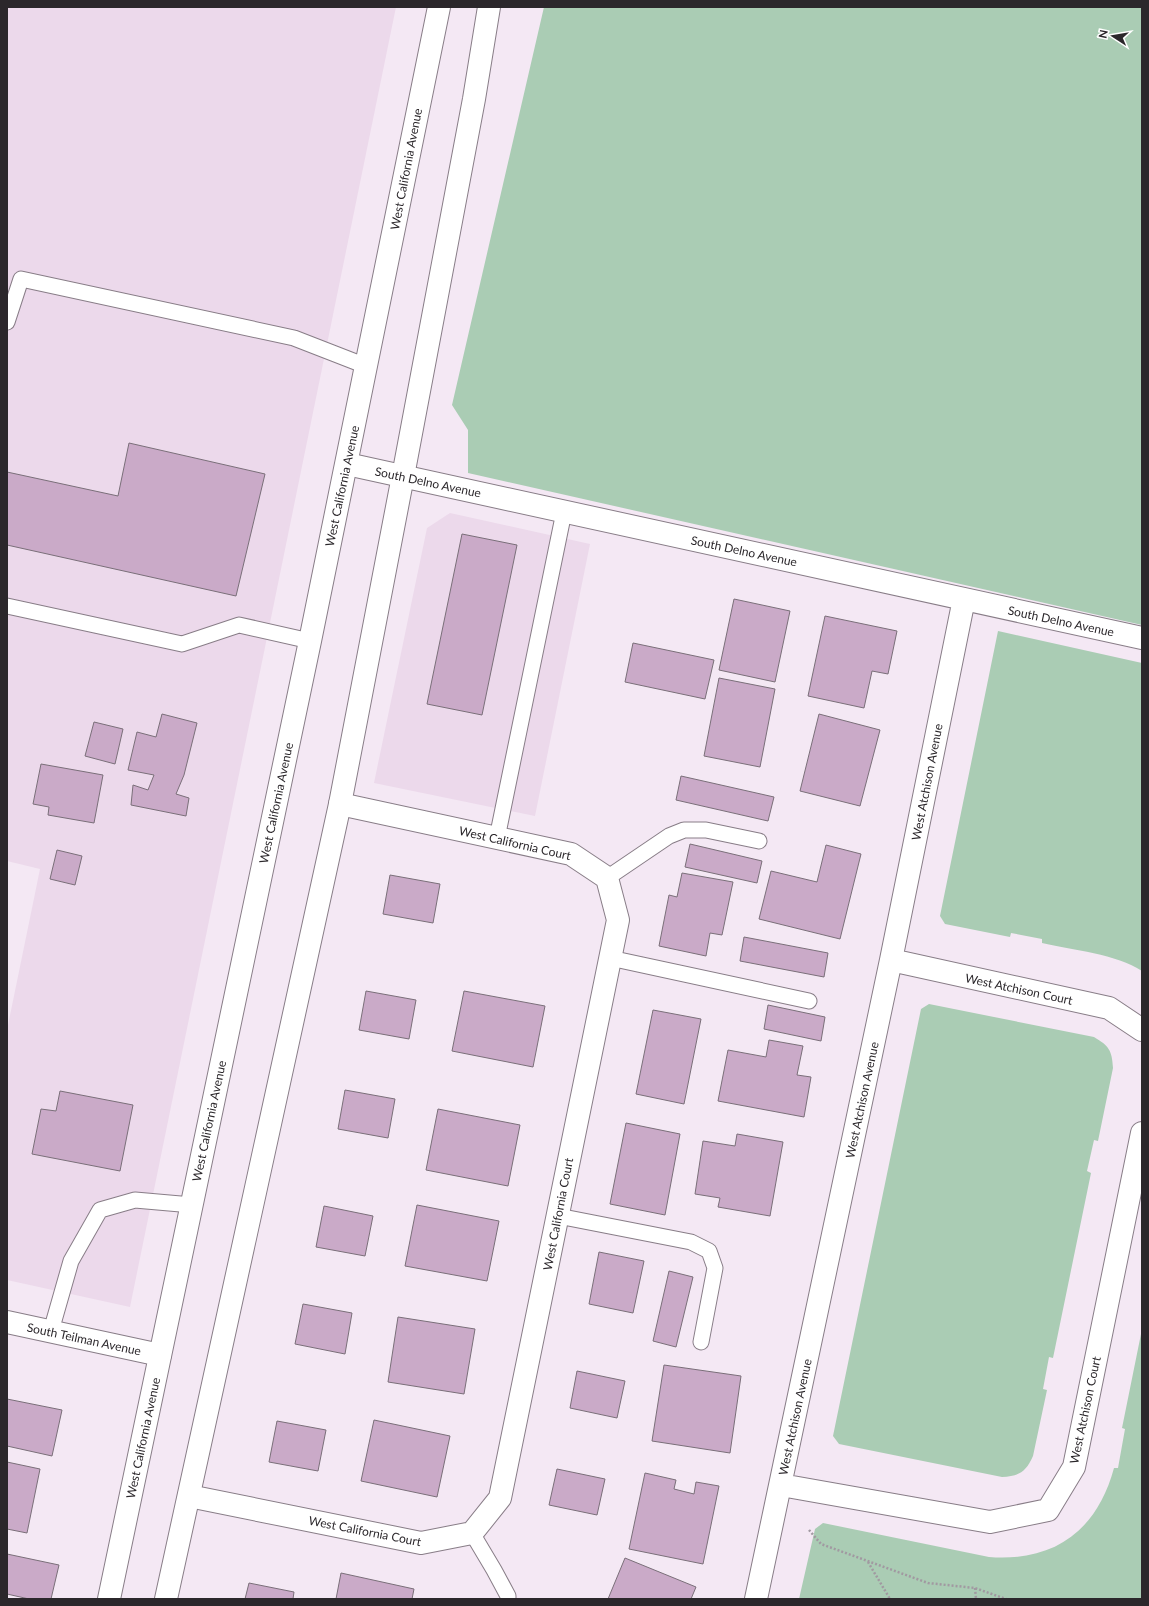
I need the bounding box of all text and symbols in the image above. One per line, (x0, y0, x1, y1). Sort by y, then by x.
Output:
north arrow (1093, 16, 1133, 56)
text: N (1095, 28, 1110, 39)
street label: West California Avenue (387, 107, 425, 231)
street label: West California Avenue (322, 424, 362, 548)
street label: South Delno Avenue (374, 463, 482, 501)
street label: South Delno Avenue (690, 532, 798, 570)
street label: South Delno Avenue (1007, 602, 1115, 640)
street label: West Atchison Avenue (908, 722, 946, 842)
street label: West California Avenue (256, 741, 296, 865)
street label: West California Court (458, 823, 573, 863)
street label: West Atchison Court (964, 970, 1075, 1008)
street label: West Atchison Avenue (842, 1040, 882, 1160)
street label: West California Avenue (189, 1059, 229, 1183)
street label: West California Court (540, 1156, 576, 1271)
street label: South Teilman Avenue (26, 1320, 142, 1358)
street label: West Atchison Court (1066, 1354, 1104, 1465)
street label: West Atchison Avenue (775, 1357, 815, 1477)
street label: West California Avenue (123, 1376, 163, 1500)
street label: West California Court (308, 1513, 423, 1549)

